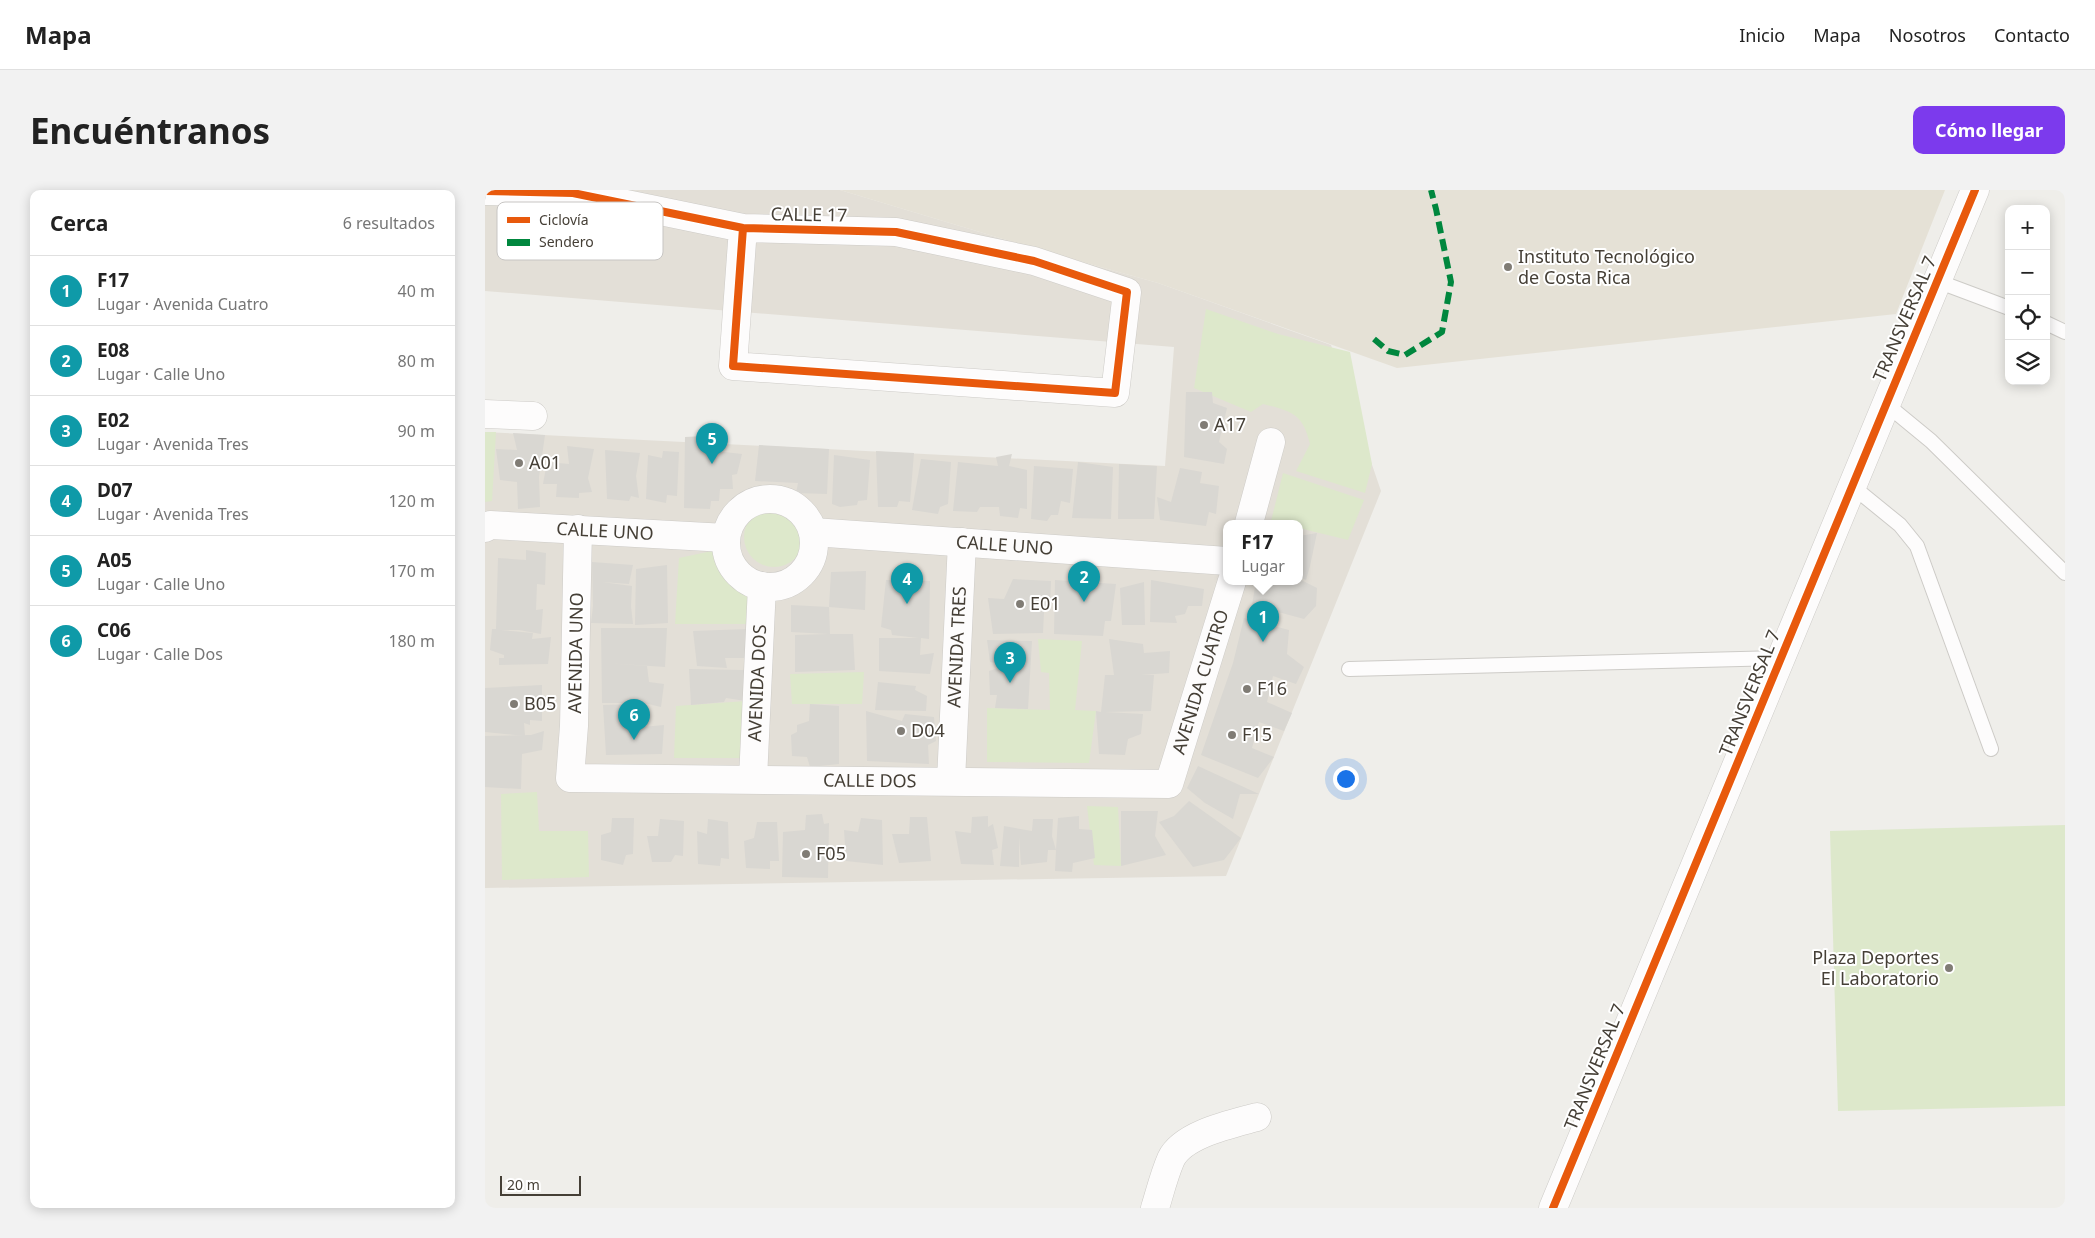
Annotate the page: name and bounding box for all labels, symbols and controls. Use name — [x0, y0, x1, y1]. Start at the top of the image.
text: Mapa — [25, 18, 92, 51]
text: Inicio — [1739, 23, 1785, 47]
text: Mapa — [1813, 23, 1861, 47]
text: Nosotros — [1889, 23, 1966, 47]
text: Contacto — [1994, 23, 2070, 47]
button: Cómo llegar — [1913, 106, 2065, 154]
text: Encuéntranos — [30, 107, 270, 154]
street label: CALLE 17 — [770, 201, 848, 227]
legend — [497, 202, 663, 260]
map controls — [2005, 205, 2050, 385]
button: + — [2005, 205, 2050, 250]
text: Cerca — [50, 209, 108, 237]
text: Ciclovía — [539, 210, 589, 229]
text: 6 resultados — [343, 212, 435, 234]
text: Sendero — [539, 232, 594, 251]
place label: Instituto Tecnológico de Costa Rica — [1518, 244, 1695, 289]
button: − — [2005, 250, 2050, 295]
street label: TRANSVERSAL 7 — [1867, 252, 1941, 385]
marker: Instituto Tecnológico de Costa Rica — [1502, 261, 1514, 273]
text: F17 — [97, 267, 129, 293]
text: 1 — [61, 280, 71, 302]
text: 40 m — [398, 280, 435, 302]
text: Lugar · Avenida Cuatro — [97, 293, 268, 315]
button: locate — [2005, 295, 2050, 340]
text: E08 — [97, 337, 129, 363]
button: layers — [2005, 340, 2050, 385]
text: 2 — [61, 350, 71, 372]
text: 80 m — [398, 350, 435, 372]
text: Lugar · Calle Uno — [97, 363, 225, 385]
text: E02 — [97, 407, 129, 433]
place label: A17 — [1214, 412, 1246, 436]
marker: A17 — [1198, 419, 1210, 431]
text: 3 — [61, 420, 71, 442]
text: 90 m — [398, 420, 435, 442]
pin: 5 — [696, 423, 728, 464]
text: Lugar · Avenida Tres — [97, 433, 249, 455]
place label: A01 — [529, 450, 561, 474]
marker: A01 — [513, 457, 525, 469]
text: D07 — [97, 477, 133, 503]
text: 4 — [61, 490, 71, 512]
text: 120 m — [388, 490, 435, 512]
text: Lugar · Avenida Tres — [97, 503, 249, 525]
street label: CALLE UNO — [556, 516, 654, 545]
popup — [1223, 520, 1303, 585]
street label: CALLE UNO — [955, 529, 1054, 560]
text: F17 — [1241, 529, 1273, 555]
text: A05 — [97, 547, 132, 573]
text: Lugar — [1241, 555, 1285, 577]
text: 5 — [61, 560, 71, 582]
text: 170 m — [388, 560, 435, 582]
pin: 2 — [1068, 561, 1100, 602]
pin: 4 — [891, 563, 923, 604]
text: Lugar · Calle Uno — [97, 573, 225, 595]
street label: AVENIDA TRES — [941, 586, 971, 708]
place label: E01 — [1030, 591, 1061, 615]
street label: AVENIDA UNO — [562, 592, 588, 714]
marker: E01 — [1014, 598, 1026, 610]
pin: 1 — [1247, 601, 1279, 642]
street label: AVENIDA CUATRO — [1166, 606, 1233, 757]
text: C06 — [97, 617, 131, 643]
street label: AVENIDA DOS — [742, 624, 771, 742]
street label: TRANSVERSAL 7 — [1713, 626, 1785, 759]
text: 6 — [61, 630, 71, 652]
text: 180 m — [388, 630, 435, 652]
pin: 3 — [994, 642, 1026, 683]
text: Lugar · Calle Dos — [97, 643, 223, 665]
place label: F16 — [1257, 676, 1287, 700]
marker: F16 — [1241, 683, 1253, 695]
place label: B05 — [524, 691, 556, 715]
marker: B05 — [508, 698, 520, 710]
pin: 6 — [618, 699, 650, 740]
place label: D04 — [911, 718, 945, 742]
place label: F15 — [1242, 722, 1272, 746]
marker: D04 — [895, 725, 907, 737]
marker: F15 — [1226, 729, 1238, 741]
your location — [1333, 766, 1359, 792]
street label: CALLE DOS — [823, 768, 917, 792]
place label: F05 — [816, 841, 846, 865]
marker: F05 — [800, 848, 812, 860]
place label: Plaza Deportes El Laboratorio — [1812, 945, 1939, 990]
marker: Plaza Deportes El Laboratorio — [1943, 962, 1955, 974]
street label: TRANSVERSAL 7 — [1558, 1000, 1630, 1133]
scale bar — [500, 1173, 581, 1196]
text: 20 m — [507, 1175, 540, 1194]

